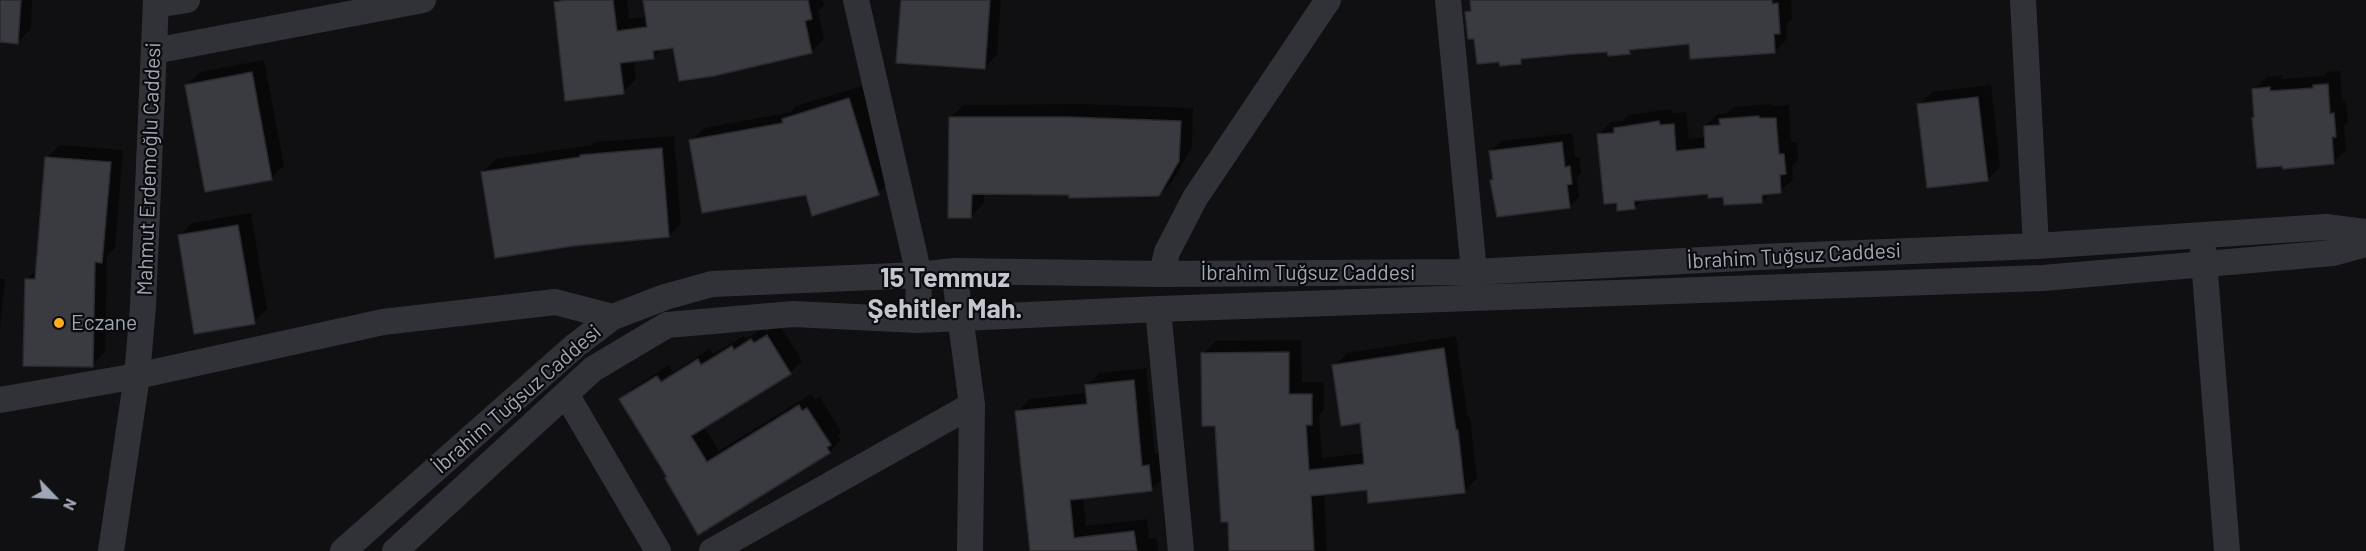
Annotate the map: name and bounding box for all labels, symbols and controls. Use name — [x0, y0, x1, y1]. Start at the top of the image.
street label: Mahmut Erdemoğlu Caddesi — [132, 42, 166, 296]
street label: İbrahim Tuğsuz Caddesi — [1686, 238, 1902, 274]
street label: İbrahim Tuğsuz Caddesi — [1201, 260, 1415, 286]
district label: 15 Temmuz Şehitler Mah. — [867, 262, 1023, 325]
place label: Eczane — [71, 310, 137, 336]
marker: Eczane — [52, 316, 66, 330]
street label: İbrahim Tuğsuz Caddesi — [428, 319, 606, 479]
north arrow — [24, 467, 84, 527]
text: N — [60, 496, 82, 514]

